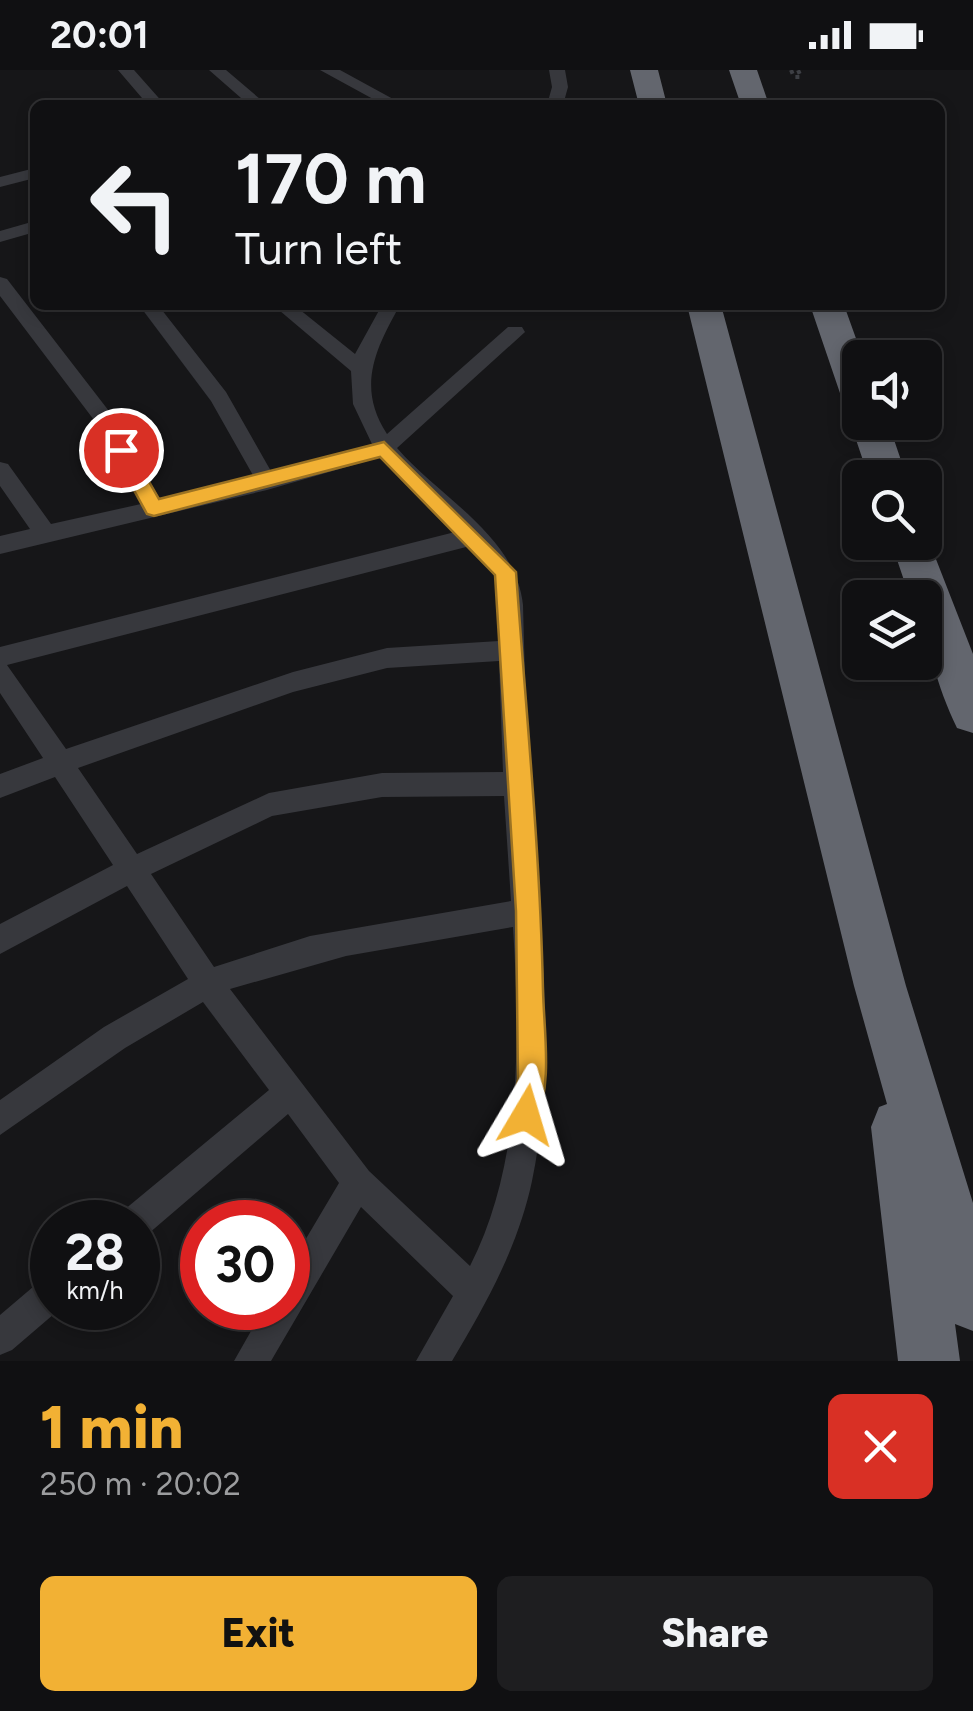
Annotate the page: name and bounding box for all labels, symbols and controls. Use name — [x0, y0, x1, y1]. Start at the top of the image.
text: 20:01 — [50, 12, 149, 58]
text: 170 m — [235, 136, 427, 221]
icon: left — [70, 140, 200, 270]
text: Turn left — [235, 221, 402, 275]
map controls — [842, 340, 942, 680]
button: sound — [842, 340, 942, 440]
pin — [79, 408, 164, 493]
icon: arrive — [94, 423, 149, 478]
button: search — [842, 460, 942, 560]
button: layers — [842, 580, 942, 680]
position arrow — [474, 1063, 578, 1167]
speed limit sign: 30 — [180, 1200, 310, 1330]
text: 28 — [65, 1222, 125, 1283]
text: km/h — [66, 1275, 124, 1305]
text: 1 min — [40, 1391, 183, 1463]
button: close — [828, 1394, 933, 1499]
text: 250 m · 20:02 — [40, 1465, 241, 1503]
button: Exit — [40, 1576, 477, 1691]
button: Share — [497, 1576, 933, 1691]

